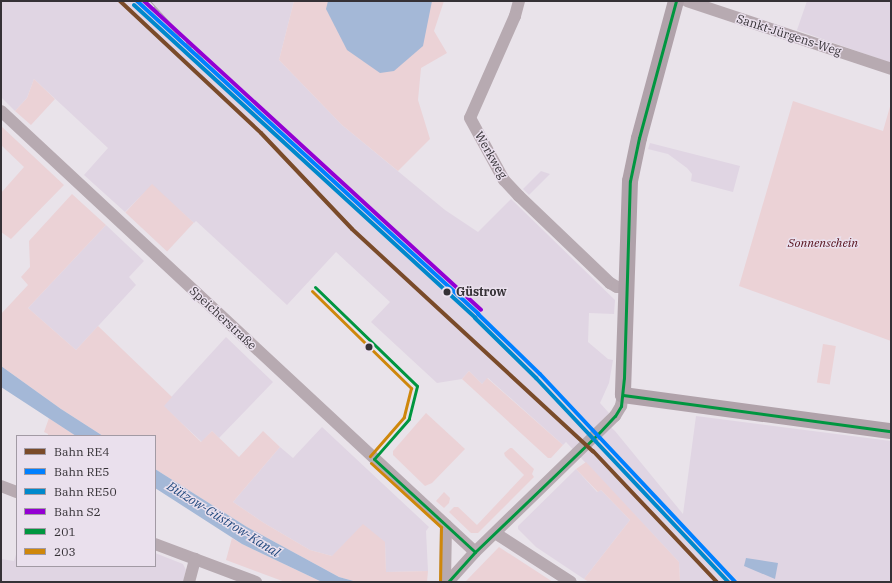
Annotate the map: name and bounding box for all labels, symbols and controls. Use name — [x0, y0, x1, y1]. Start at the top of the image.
street label: Sankt-Jürgens-Weg — [735, 11, 843, 59]
street label: Werkweg — [472, 129, 510, 181]
park label: Sonnenschein — [788, 236, 858, 250]
street label: Speicherstraße — [187, 283, 259, 353]
place label: Güstrow — [456, 285, 507, 299]
marker: Güstrow — [441, 286, 453, 298]
unlabelled marker — [364, 342, 374, 352]
legend — [16, 435, 156, 567]
text: Bahn RE4 — [54, 444, 110, 459]
text: Bahn RE5 — [54, 464, 110, 479]
water label: Bützow-Güstrow-Kanal — [164, 479, 282, 561]
text: Bahn RE50 — [54, 484, 117, 499]
text: Bahn S2 — [54, 504, 101, 519]
text: 201 — [54, 524, 76, 539]
text: 203 — [54, 544, 76, 559]

